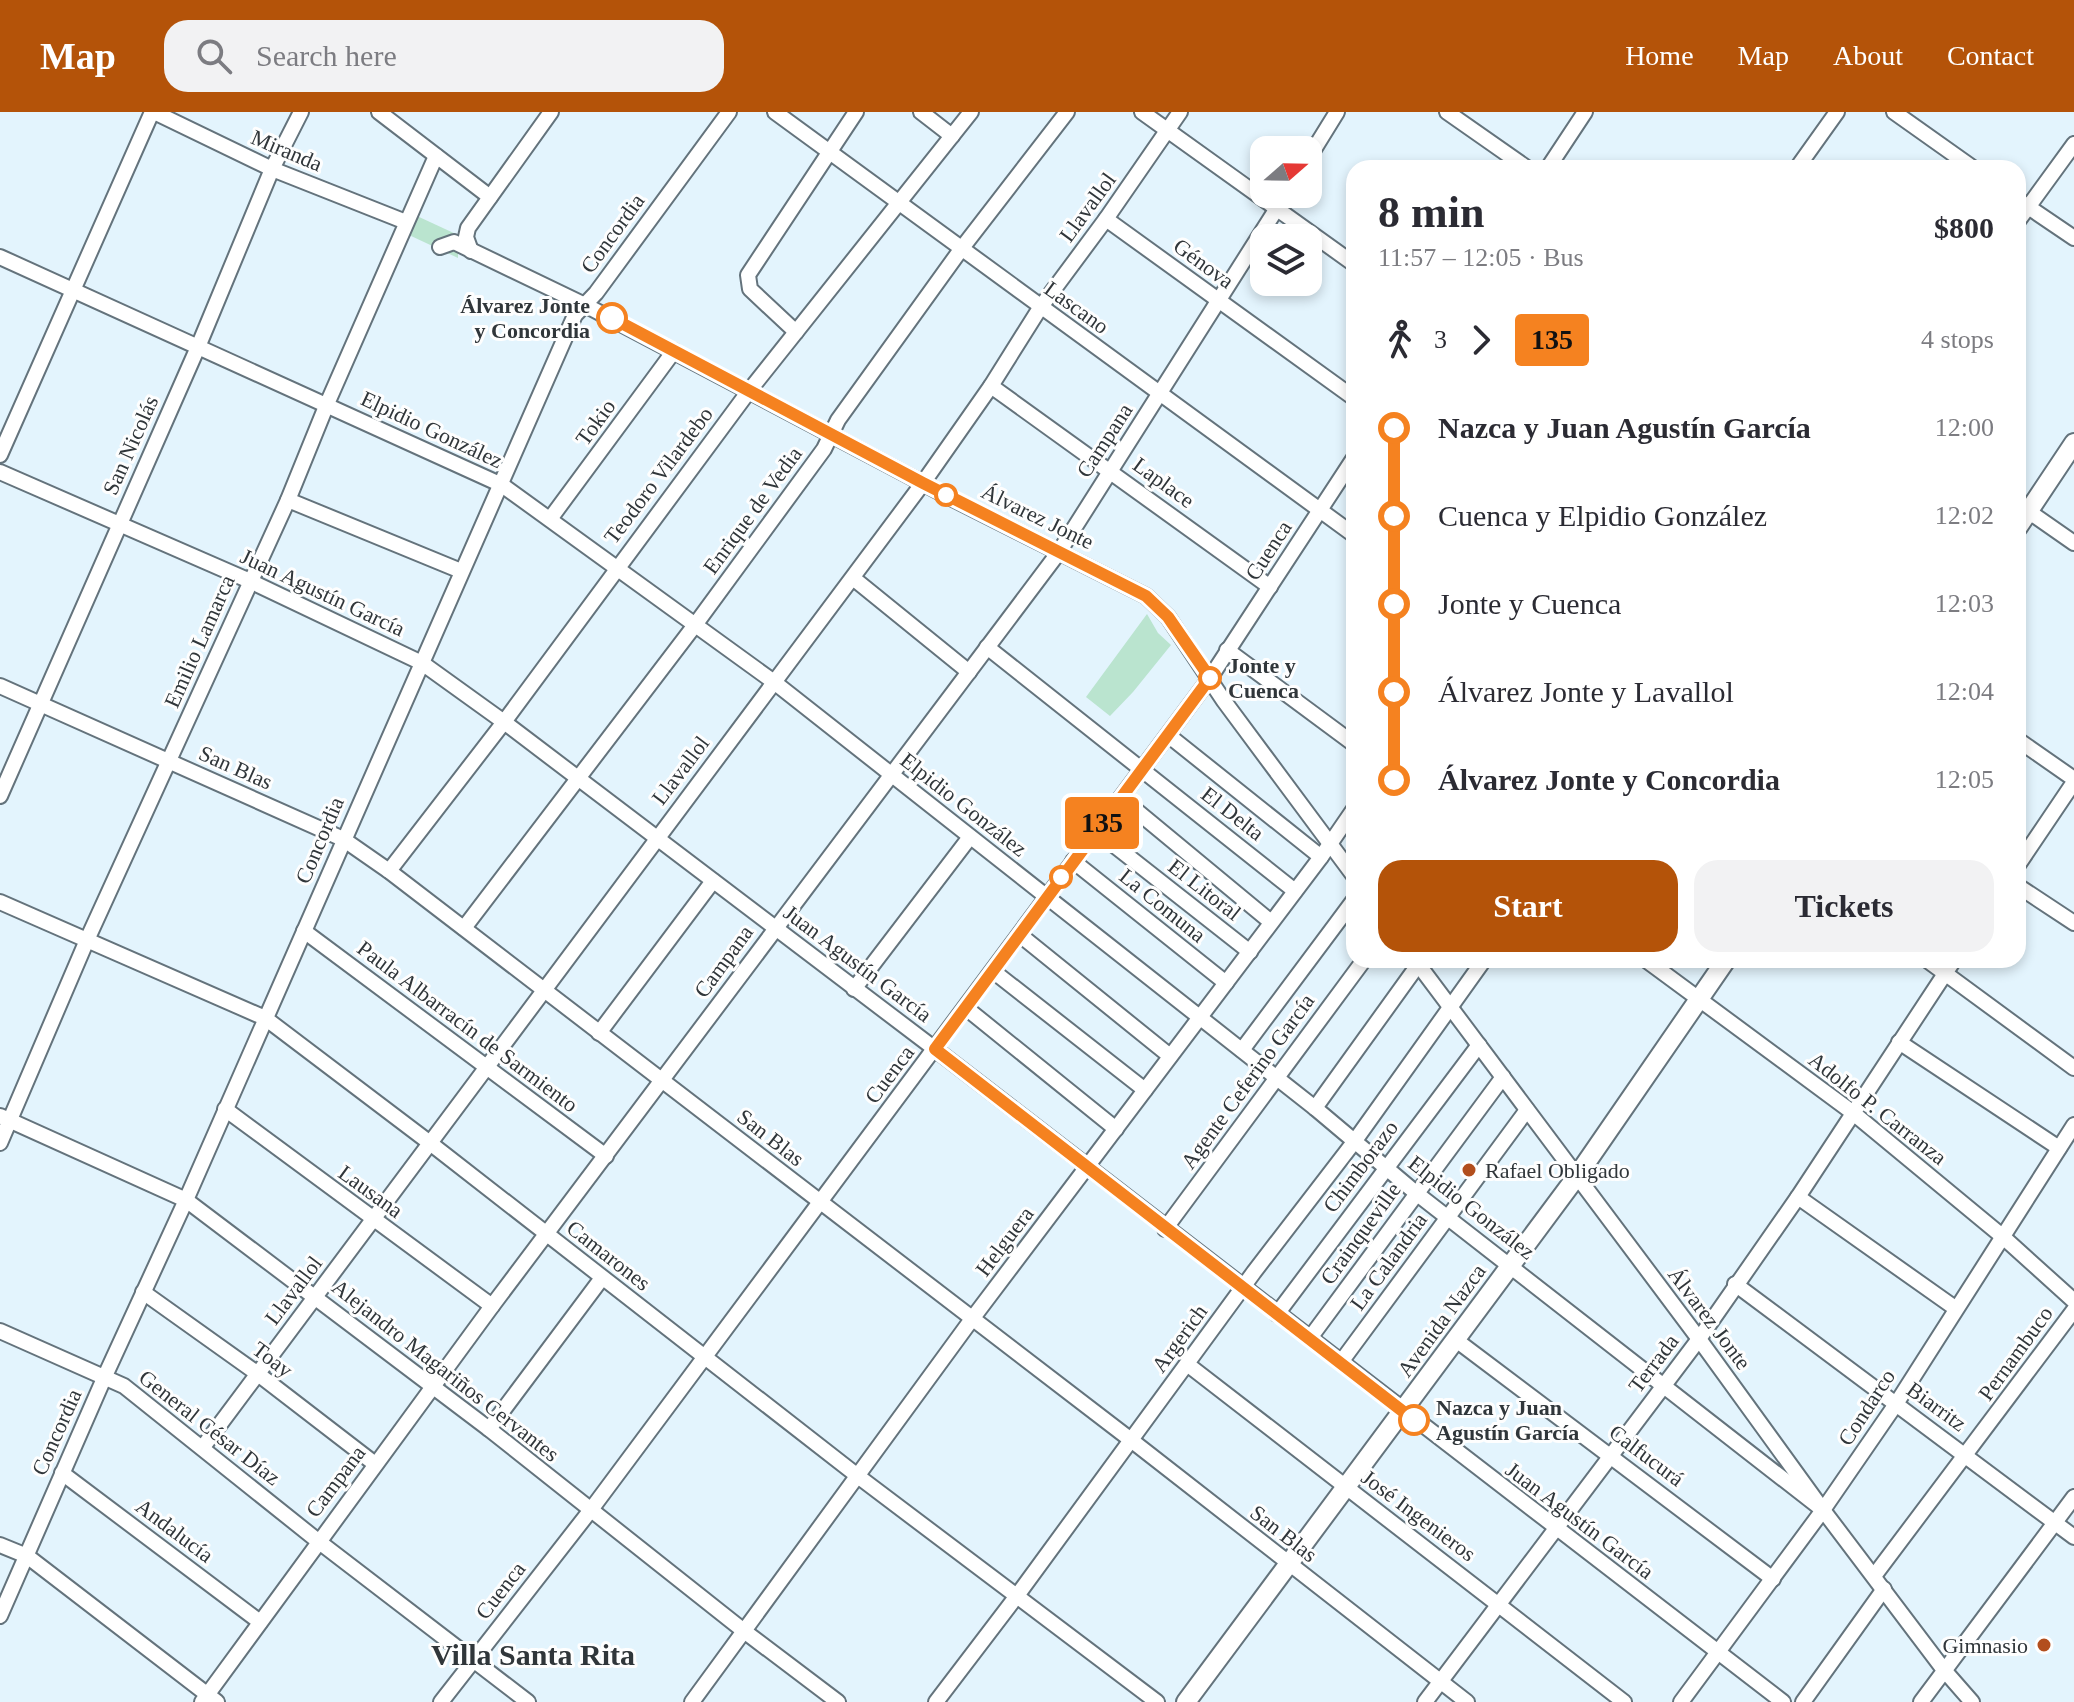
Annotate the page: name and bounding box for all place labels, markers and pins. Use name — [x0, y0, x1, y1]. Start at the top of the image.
place label: Álvarez Jonte y Concordia — [460, 293, 590, 343]
marker: Álvarez Jonte y Concordia — [597, 303, 627, 333]
unlabelled marker — [935, 484, 957, 506]
place label: Jonte y Cuenca — [1228, 653, 1299, 703]
marker: Jonte y Cuenca — [1199, 667, 1221, 689]
unlabelled marker — [1050, 866, 1072, 888]
place label: Rafael Obligado — [1485, 1158, 1630, 1183]
marker: Rafael Obligado — [1460, 1161, 1478, 1179]
place label: Nazca y Juan Agustín García — [1436, 1395, 1579, 1445]
marker: Nazca y Juan Agustín García — [1399, 1405, 1429, 1435]
place label: Gimnasio — [1942, 1633, 2028, 1658]
marker: Gimnasio — [2035, 1636, 2053, 1654]

